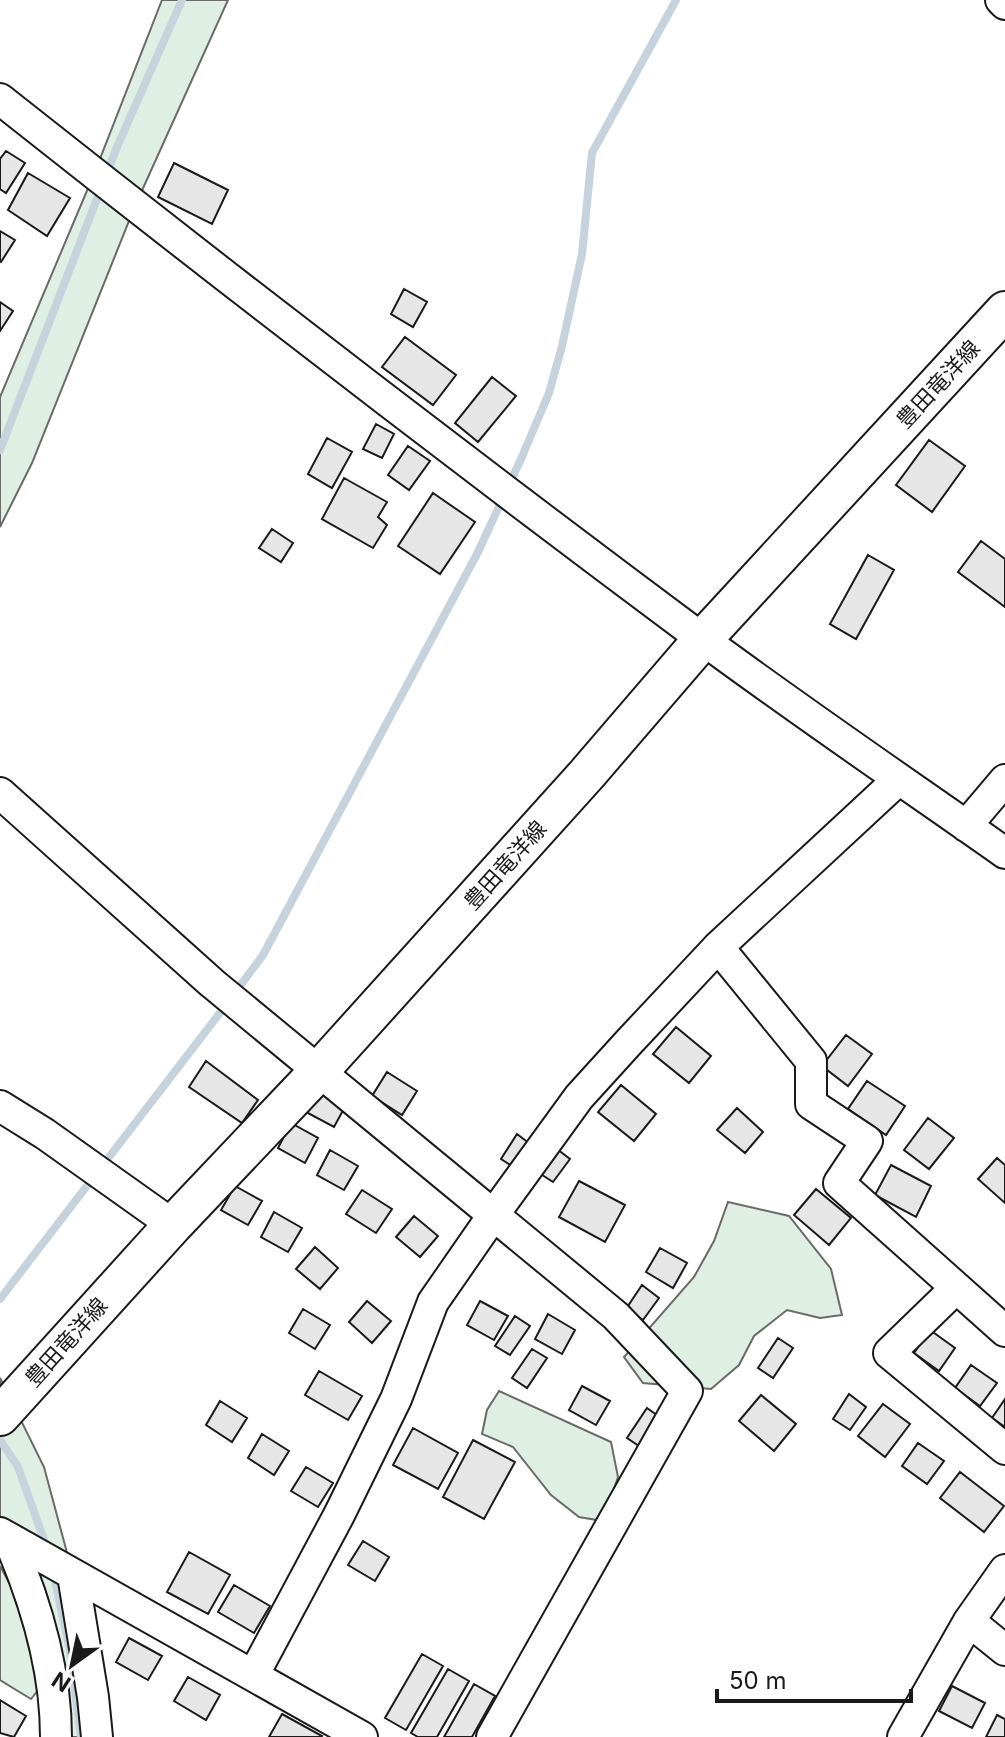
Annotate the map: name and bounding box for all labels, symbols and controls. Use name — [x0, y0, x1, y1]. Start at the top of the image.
street label: 豊田竜洋線 — [891, 335, 985, 433]
street label: 豊田竜洋線 — [459, 815, 551, 915]
street label: 豊田竜洋線 — [20, 1292, 112, 1392]
north arrow — [32, 1625, 112, 1705]
scale bar — [717, 1653, 911, 1703]
text: N — [47, 1666, 75, 1697]
text: 50 m — [729, 1666, 787, 1695]

